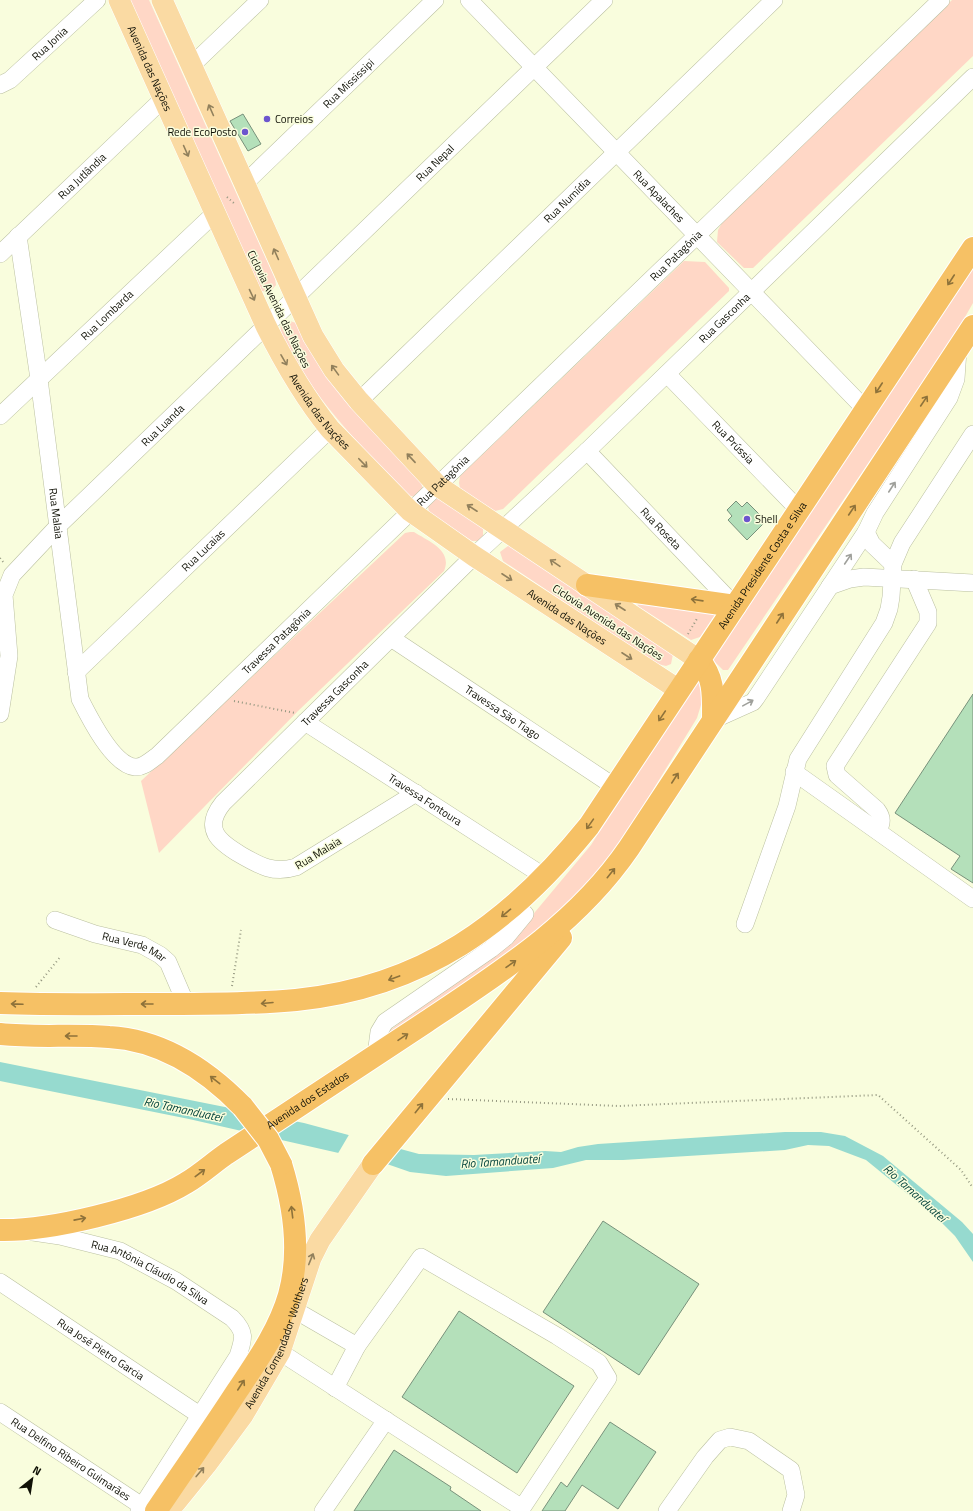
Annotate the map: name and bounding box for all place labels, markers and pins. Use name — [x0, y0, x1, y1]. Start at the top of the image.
place label: Correios — [275, 111, 313, 127]
marker: Correios — [262, 114, 272, 124]
place label: Rede EcoPosto — [167, 124, 237, 140]
marker: Rede EcoPosto — [240, 127, 250, 137]
place label: Shell — [755, 511, 778, 527]
marker: Shell — [742, 514, 752, 524]

